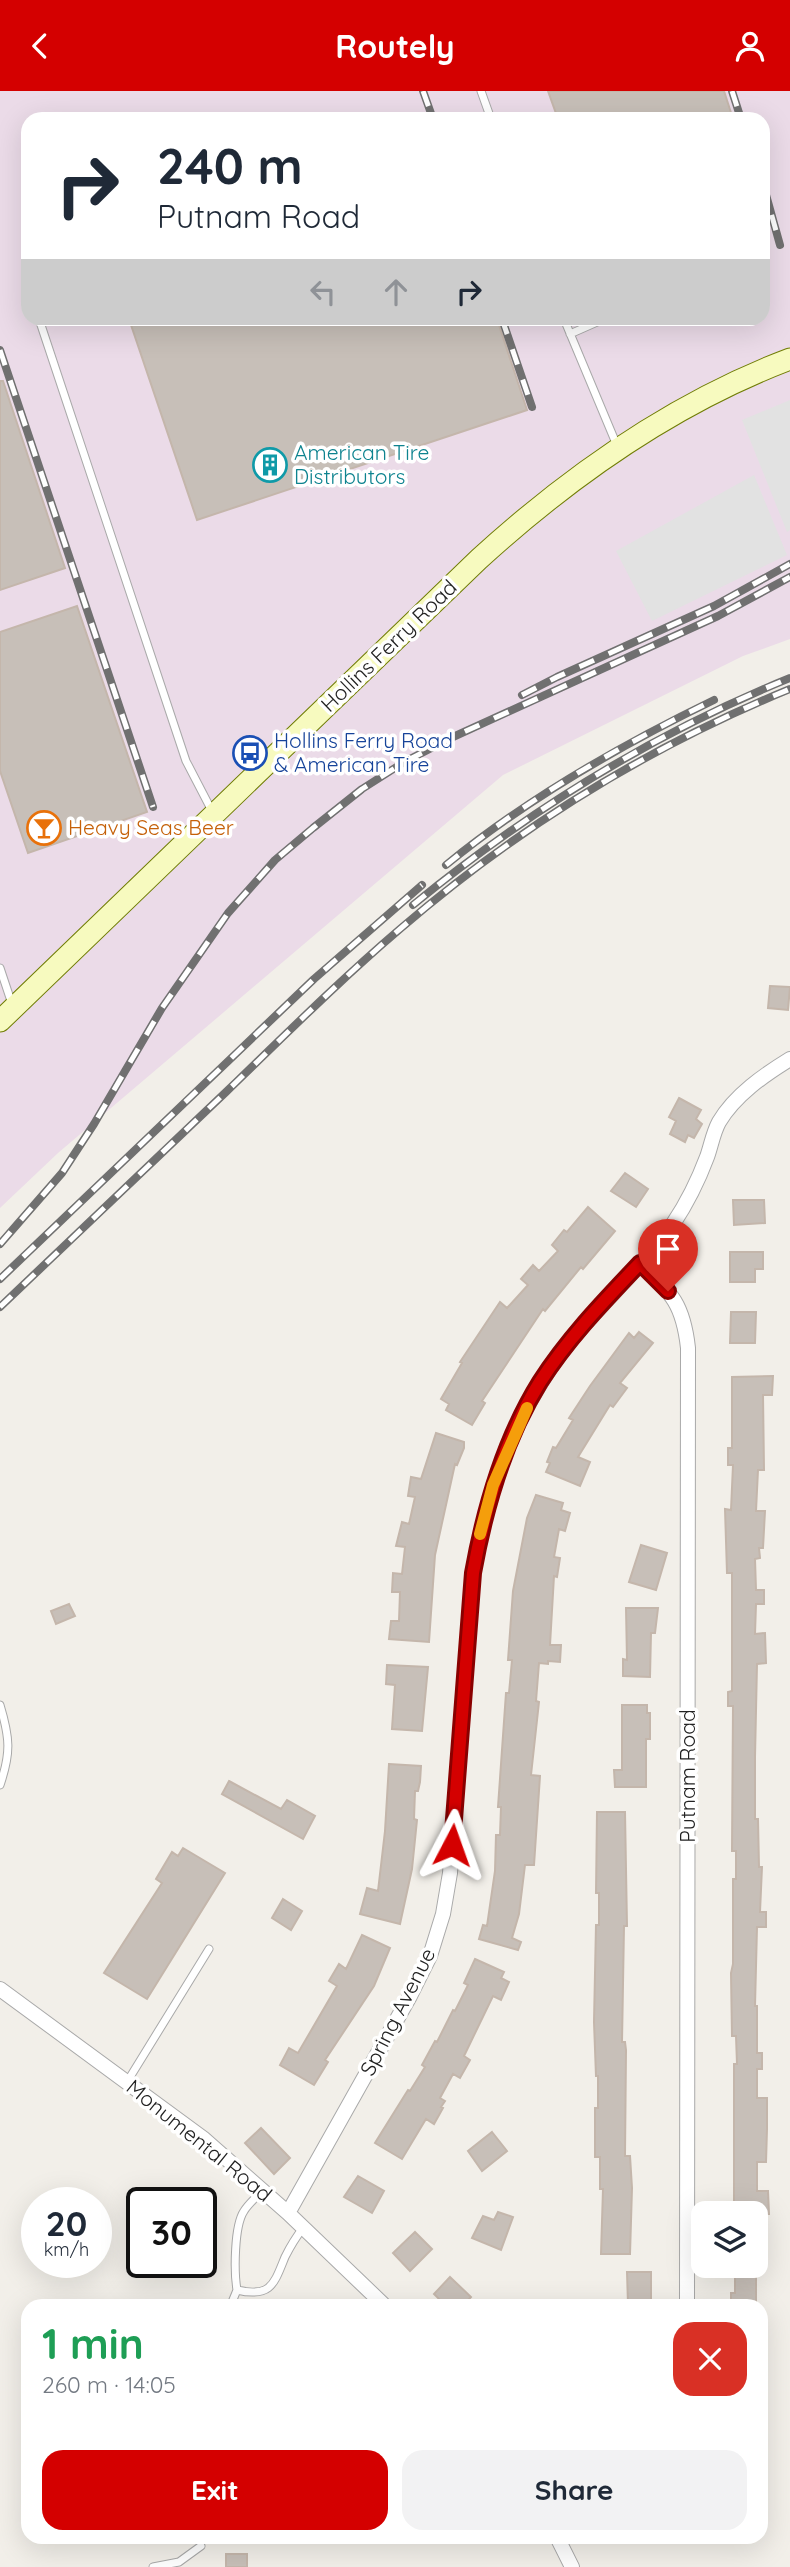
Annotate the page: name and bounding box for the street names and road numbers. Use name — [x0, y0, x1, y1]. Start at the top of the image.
street label: Hollins Ferry Road — [315, 574, 462, 717]
street label: Putnam Road — [674, 1709, 700, 1843]
street label: Spring Avenue — [354, 1943, 440, 2080]
street label: Monumental Road — [122, 2074, 278, 2207]

